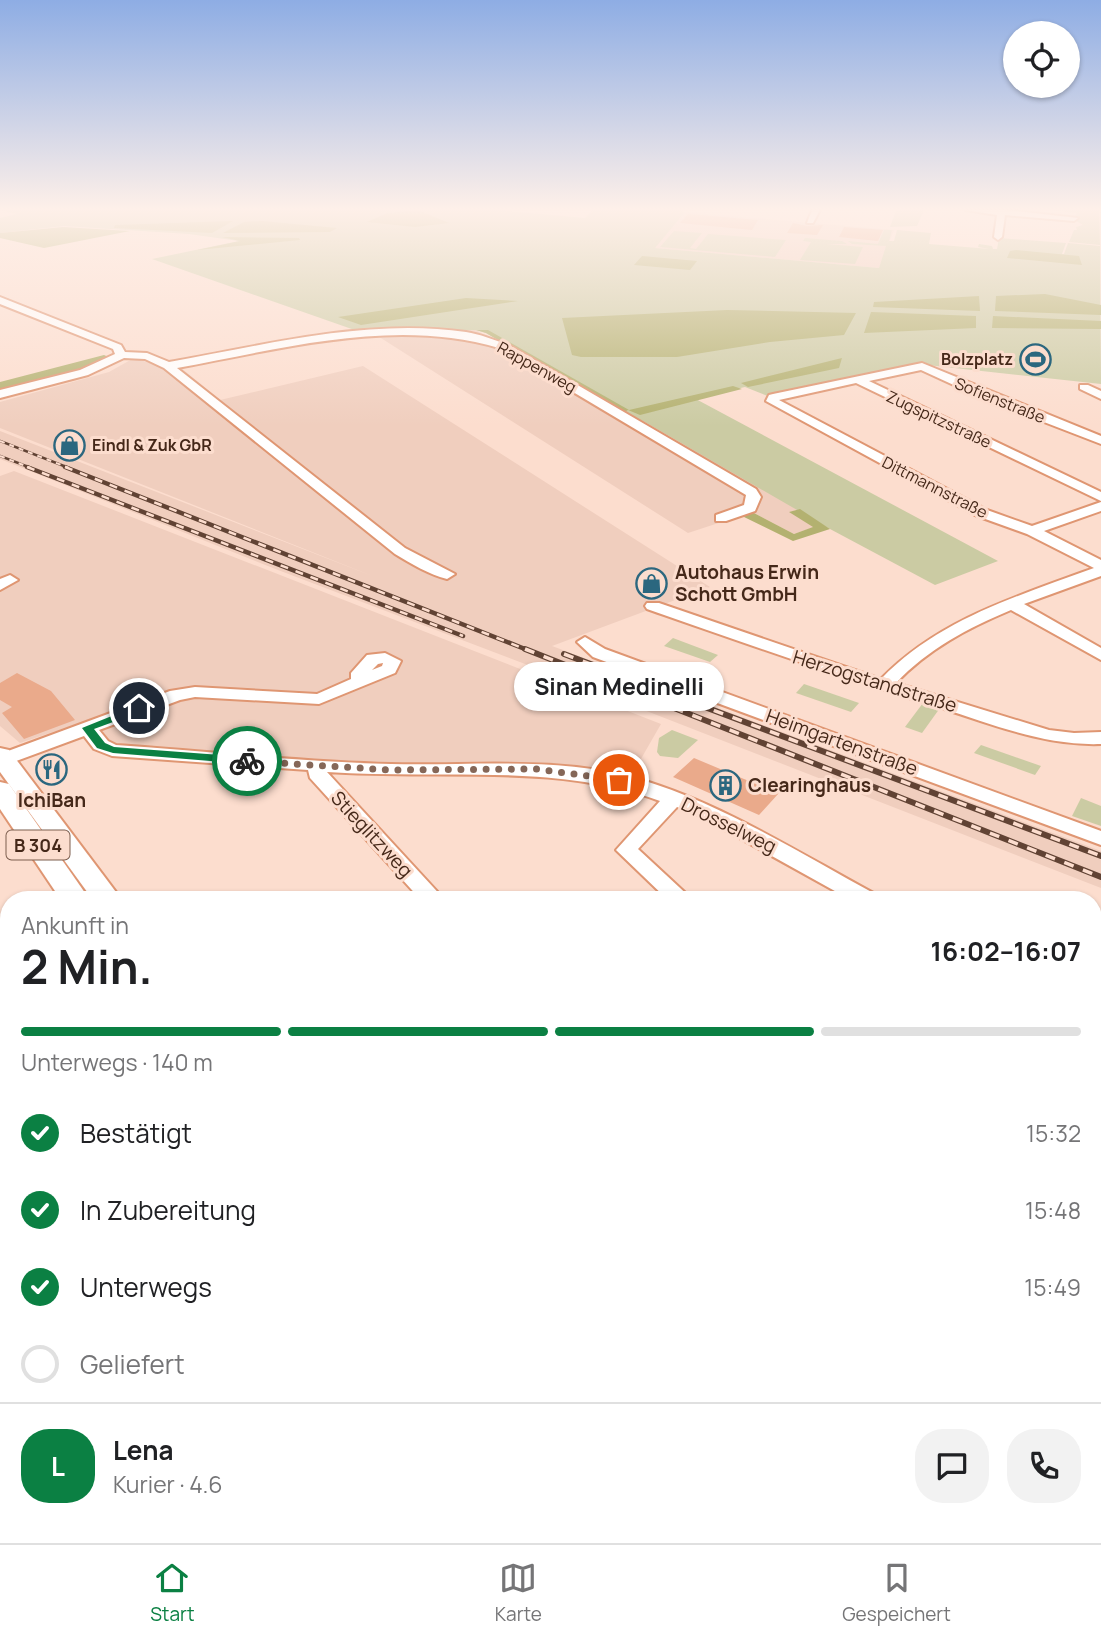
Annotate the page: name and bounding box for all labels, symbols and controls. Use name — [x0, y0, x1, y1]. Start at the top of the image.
map controls — [1003, 21, 1080, 98]
button: locate — [1003, 21, 1080, 98]
street label: Rappenweg — [493, 336, 581, 398]
sports icon: Bolzplatz — [1019, 342, 1053, 376]
place label: Bolzplatz — [941, 348, 1013, 370]
street label: Sofienstraße — [952, 372, 1048, 428]
street label: Zugspitzstraße — [883, 385, 995, 453]
shop icon: Eindl & Zuk GbR — [52, 428, 86, 462]
place label: Eindl & Zuk GbR — [92, 434, 212, 456]
street label: Dittmannstraße — [878, 451, 992, 523]
place label: Autohaus Erwin Schott GmbH — [675, 559, 819, 607]
shop icon: Autohaus Erwin Schott GmbH — [635, 566, 669, 600]
street label: Herzogstandstraße — [790, 644, 960, 718]
callout: Sinan Medinelli — [514, 661, 724, 710]
text: Sinan Medinelli — [534, 670, 704, 702]
pin — [109, 678, 169, 738]
icon: home — [120, 689, 158, 727]
street label: Heimgartenstraße — [763, 702, 921, 782]
courier — [212, 726, 282, 796]
icon: bike — [228, 742, 266, 780]
pin — [589, 750, 649, 810]
restaurant icon: IchiBan — [35, 752, 69, 786]
icon: bag — [600, 761, 638, 799]
building icon: Clearinghaus — [708, 768, 742, 802]
place label: Clearinghaus — [748, 772, 871, 798]
street label: Stieglitzweg — [325, 785, 419, 883]
place label: IchiBan — [18, 787, 86, 813]
street label: Drosselweg — [677, 791, 781, 859]
road number: B 304 — [7, 830, 70, 860]
text: Ankunft in — [21, 909, 129, 941]
text: 16:02–16:07 — [931, 933, 1081, 969]
text: 2 Min. — [21, 935, 153, 998]
text: Unterwegs · 140 m — [21, 1046, 213, 1078]
icon: check — [21, 1114, 59, 1152]
text: Bestätigt — [80, 1115, 192, 1151]
text: 15:32 — [1026, 1117, 1081, 1149]
icon: check — [21, 1191, 59, 1229]
text: In Zubereitung — [80, 1192, 256, 1228]
text: 15:48 — [1025, 1194, 1081, 1226]
icon: check — [21, 1268, 59, 1306]
text: Unterwegs — [80, 1269, 212, 1305]
text: 15:49 — [1024, 1271, 1081, 1303]
text: Geliefert — [80, 1346, 185, 1382]
button: chat — [915, 1429, 989, 1503]
button: phone — [1007, 1429, 1081, 1503]
text: Lena — [113, 1432, 173, 1468]
text: L — [51, 1448, 65, 1484]
text: Kurier · 4.6 — [113, 1468, 223, 1500]
tab: Start — [150, 1559, 195, 1627]
tab: Karte — [495, 1559, 542, 1627]
tab: Gespeichert — [842, 1559, 951, 1627]

